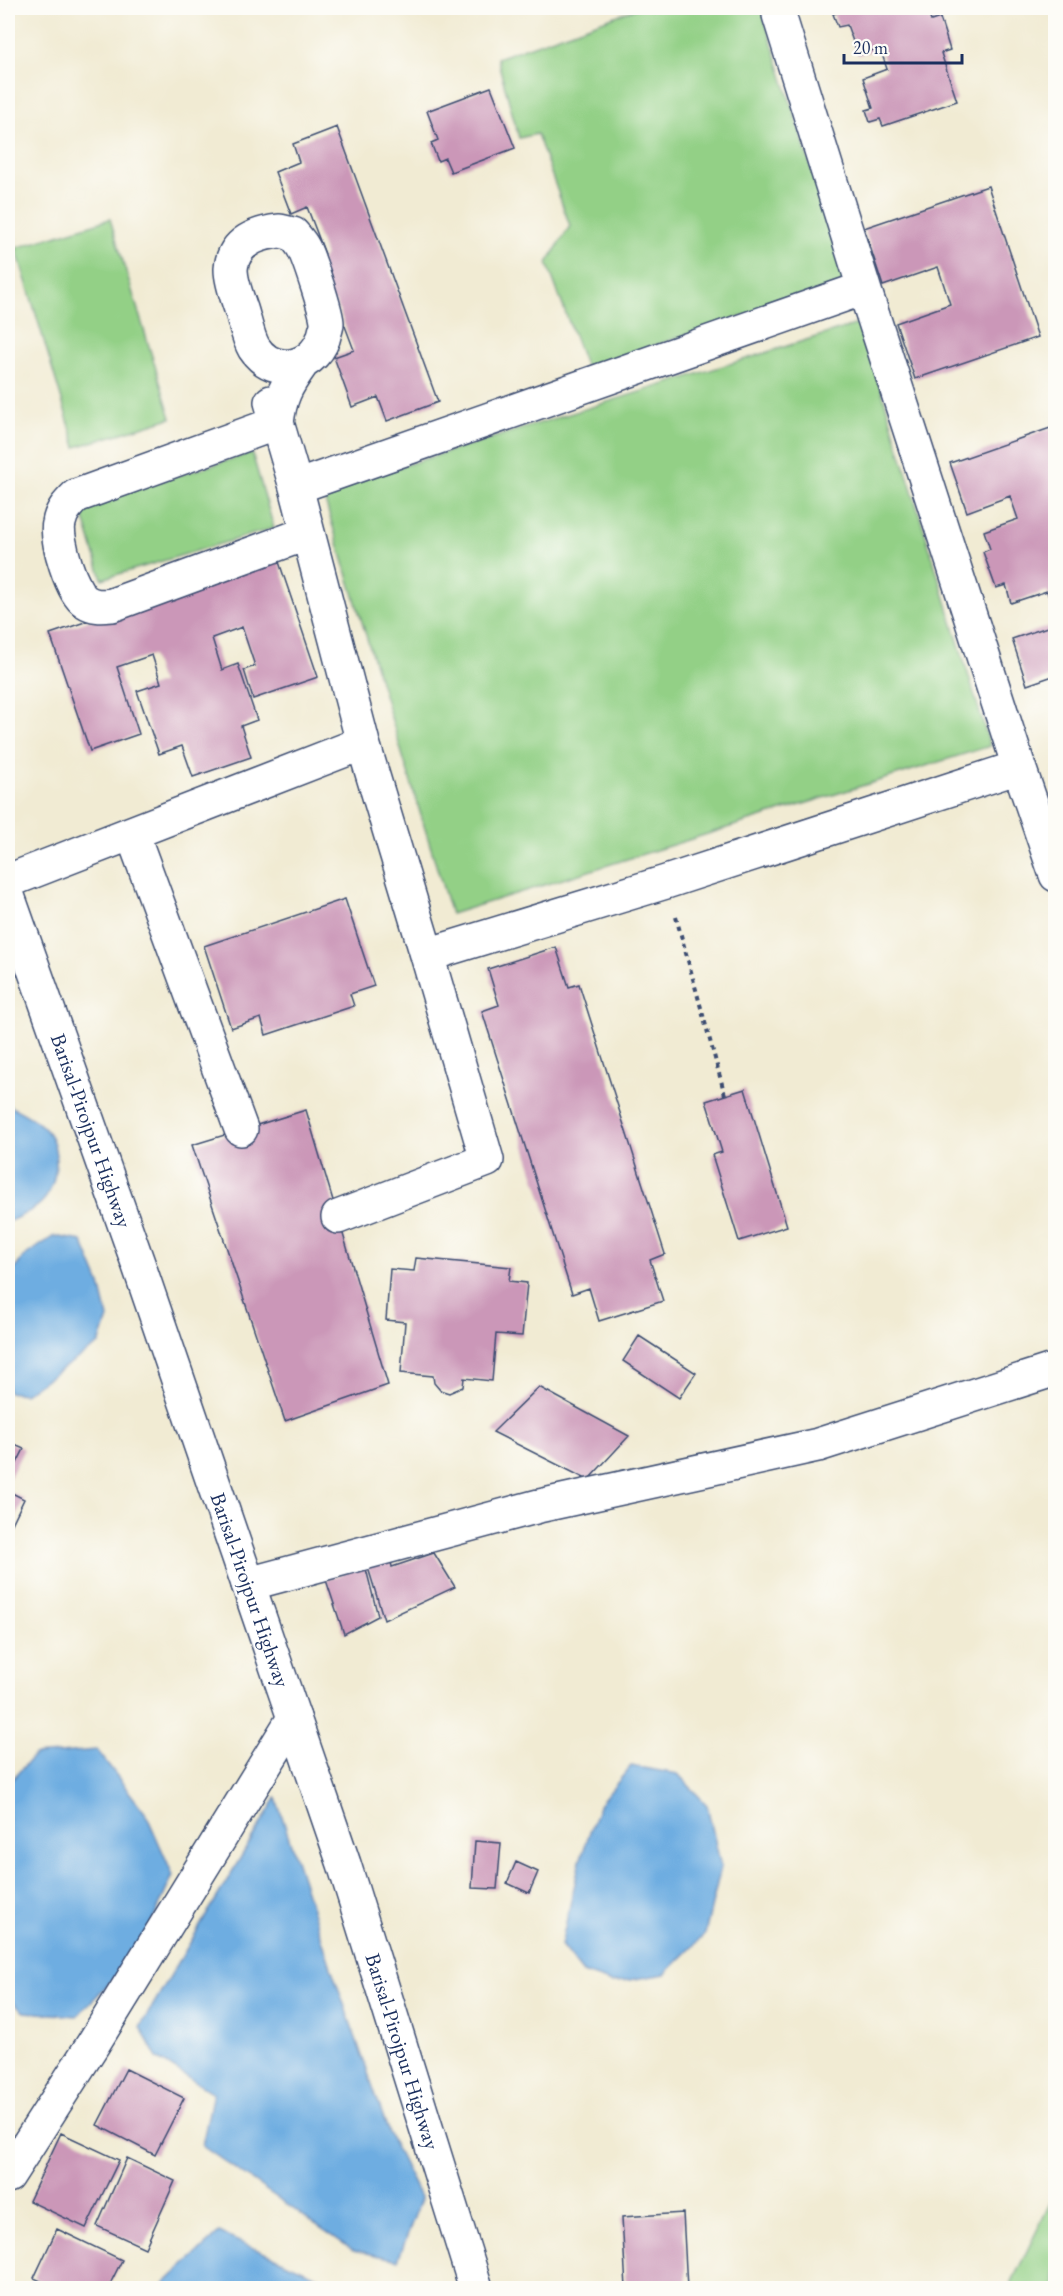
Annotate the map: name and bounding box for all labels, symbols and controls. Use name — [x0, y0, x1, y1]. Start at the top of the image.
scale bar — [844, 27, 962, 65]
text: 20 m — [853, 36, 888, 59]
street label: Barisal-Pirojpur Highway — [45, 1030, 139, 1232]
street label: Barisal-Pirojpur Highway — [205, 1489, 297, 1691]
street label: Barisal-Pirojpur Highway — [360, 1950, 446, 2154]

